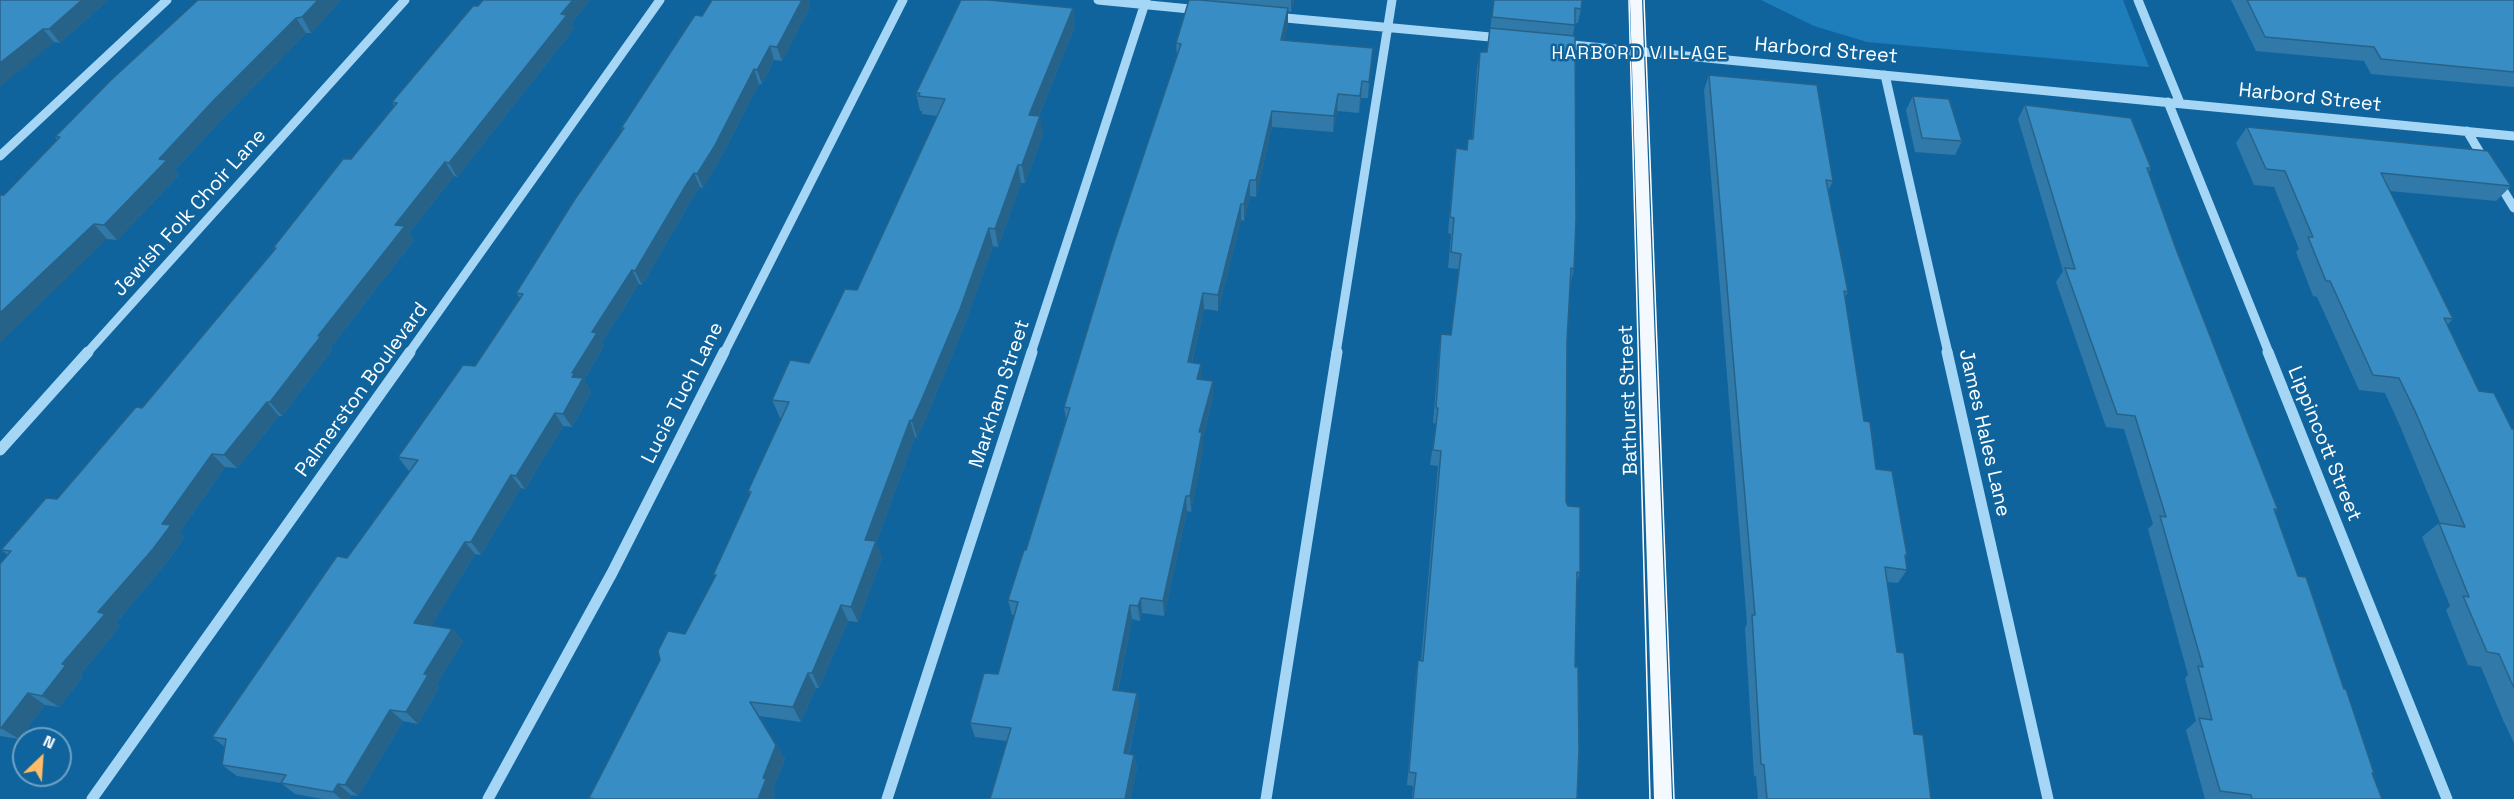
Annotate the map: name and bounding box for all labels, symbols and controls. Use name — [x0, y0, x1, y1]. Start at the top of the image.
street label: Harbord Street — [1753, 33, 1899, 69]
district label: HARBORD VILLAGE — [1551, 43, 1729, 65]
street label: Harbord Street — [2237, 79, 2383, 117]
street label: Jewish Folk Choir Lane — [108, 124, 272, 302]
street label: Palmerston Boulevard — [291, 298, 433, 482]
street label: Markham Street — [965, 317, 1035, 471]
street label: Lucie Tuch Lane — [637, 318, 729, 468]
street label: Bathurst Street — [1614, 324, 1644, 476]
street label: James Hales Lane — [1953, 347, 2015, 519]
street label: Lippincott Street — [2282, 363, 2366, 525]
north arrow — [12, 727, 72, 787]
text: N — [40, 730, 58, 754]

